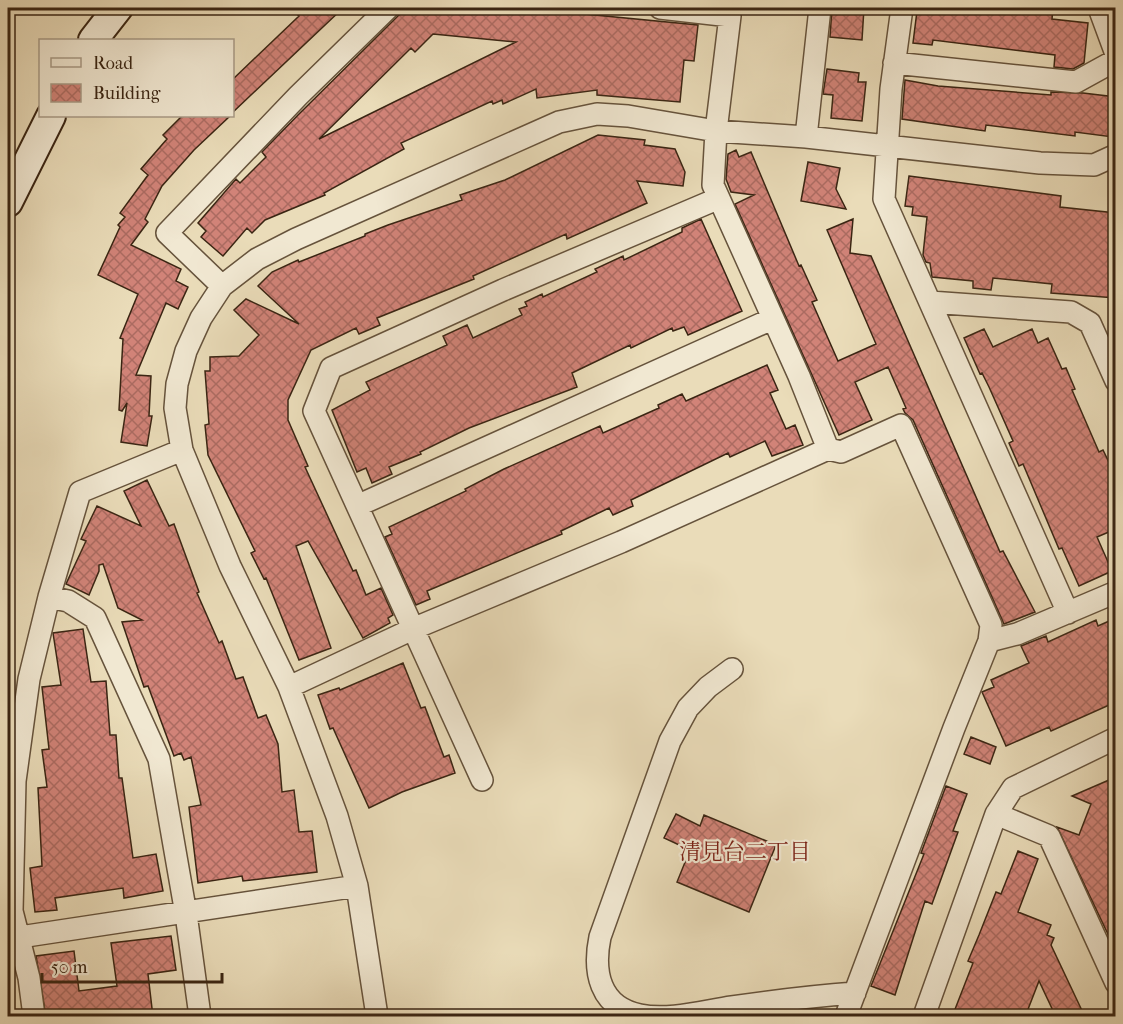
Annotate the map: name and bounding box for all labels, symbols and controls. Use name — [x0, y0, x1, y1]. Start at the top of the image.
legend — [39, 39, 234, 117]
text: Road — [93, 53, 133, 74]
text: Building — [93, 83, 161, 104]
district label: 清見台二丁目 — [679, 839, 811, 865]
scale bar — [42, 946, 222, 984]
text: 50 m — [51, 957, 88, 978]

